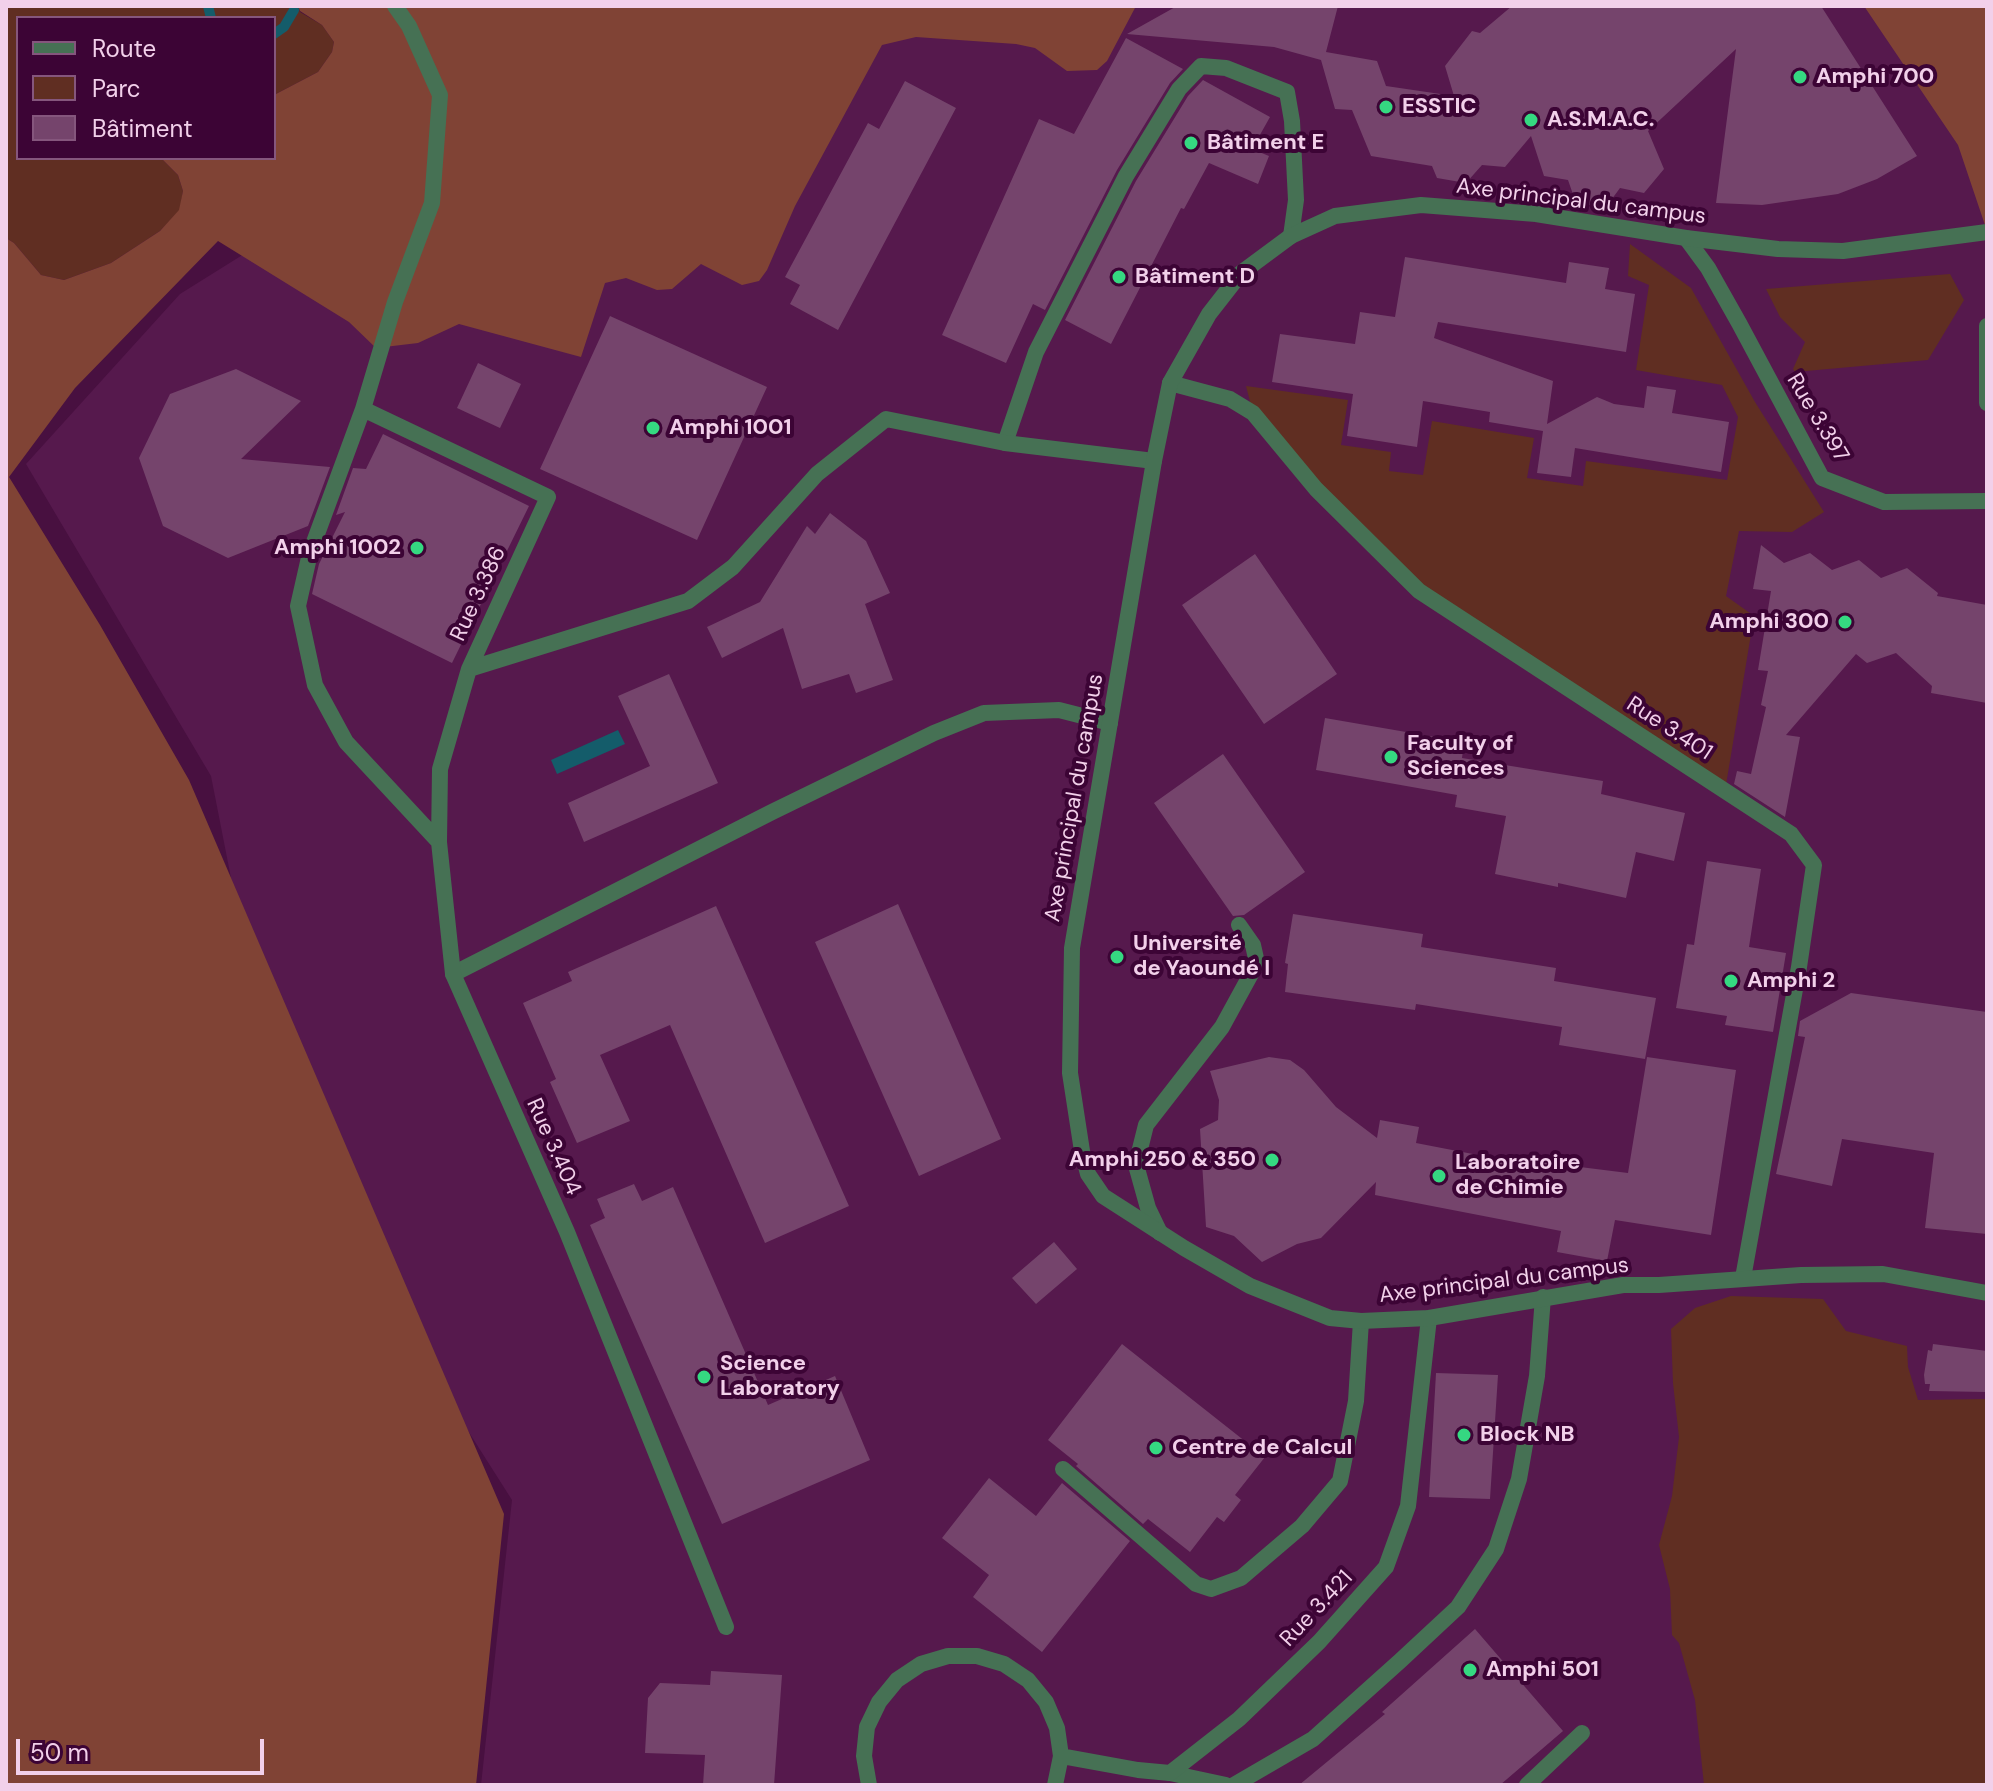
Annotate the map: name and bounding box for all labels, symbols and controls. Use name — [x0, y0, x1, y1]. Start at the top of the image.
legend — [16, 16, 276, 160]
text: Route — [92, 33, 156, 64]
place label: Amphi 700 — [1816, 64, 1934, 90]
marker: Amphi 700 — [1791, 68, 1809, 86]
text: Parc — [92, 73, 141, 104]
place label: ESSTIC — [1402, 94, 1477, 120]
marker: ESSTIC — [1377, 98, 1395, 116]
place label: A.S.M.A.C. — [1547, 107, 1654, 133]
marker: A.S.M.A.C. — [1522, 111, 1540, 129]
text: Bâtiment — [92, 113, 193, 144]
place label: Bâtiment E — [1207, 130, 1324, 156]
marker: Bâtiment E — [1182, 134, 1200, 152]
street label: Axe principal du campus — [1455, 174, 1707, 230]
place label: Bâtiment D — [1135, 264, 1255, 290]
marker: Bâtiment D — [1110, 268, 1128, 286]
street label: Rue 3.397 — [1780, 369, 1854, 467]
place label: Amphi 1001 — [669, 415, 791, 441]
marker: Amphi 1001 — [644, 419, 662, 437]
place label: Amphi 1002 — [274, 535, 401, 561]
marker: Amphi 1002 — [408, 539, 426, 557]
street label: Rue 3.386 — [446, 542, 512, 646]
place label: Amphi 300 — [1709, 609, 1829, 635]
marker: Amphi 300 — [1836, 613, 1854, 631]
street label: Axe principal du campus — [1040, 672, 1110, 924]
street label: Rue 3.401 — [1621, 692, 1717, 766]
place label: Faculty of Sciences — [1407, 731, 1514, 782]
marker: Faculty of Sciences — [1382, 748, 1400, 766]
place label: Université de Yaoundé I — [1133, 931, 1270, 982]
marker: Université de Yaoundé I — [1108, 948, 1126, 966]
place label: Amphi 2 — [1747, 968, 1835, 994]
marker: Amphi 2 — [1722, 972, 1740, 990]
street label: Rue 3.404 — [520, 1095, 586, 1199]
place label: Amphi 250 & 350 — [1069, 1147, 1256, 1173]
place label: Laboratoire de Chimie — [1455, 1150, 1581, 1202]
marker: Amphi 250 & 350 — [1263, 1151, 1281, 1169]
marker: Laboratoire de Chimie — [1430, 1167, 1448, 1185]
street label: Axe principal du campus — [1378, 1253, 1630, 1309]
place label: Science Laboratory — [720, 1351, 840, 1402]
marker: Science Laboratory — [695, 1368, 713, 1386]
place label: Block NB — [1480, 1422, 1575, 1448]
marker: Block NB — [1455, 1426, 1473, 1444]
place label: Centre de Calcul — [1172, 1435, 1352, 1461]
marker: Centre de Calcul — [1147, 1439, 1165, 1457]
street label: Rue 3.421 — [1275, 1566, 1359, 1652]
place label: Amphi 501 — [1486, 1657, 1599, 1683]
marker: Amphi 501 — [1461, 1661, 1479, 1679]
scale bar — [20, 1723, 268, 1773]
text: 50 m — [30, 1737, 89, 1768]

